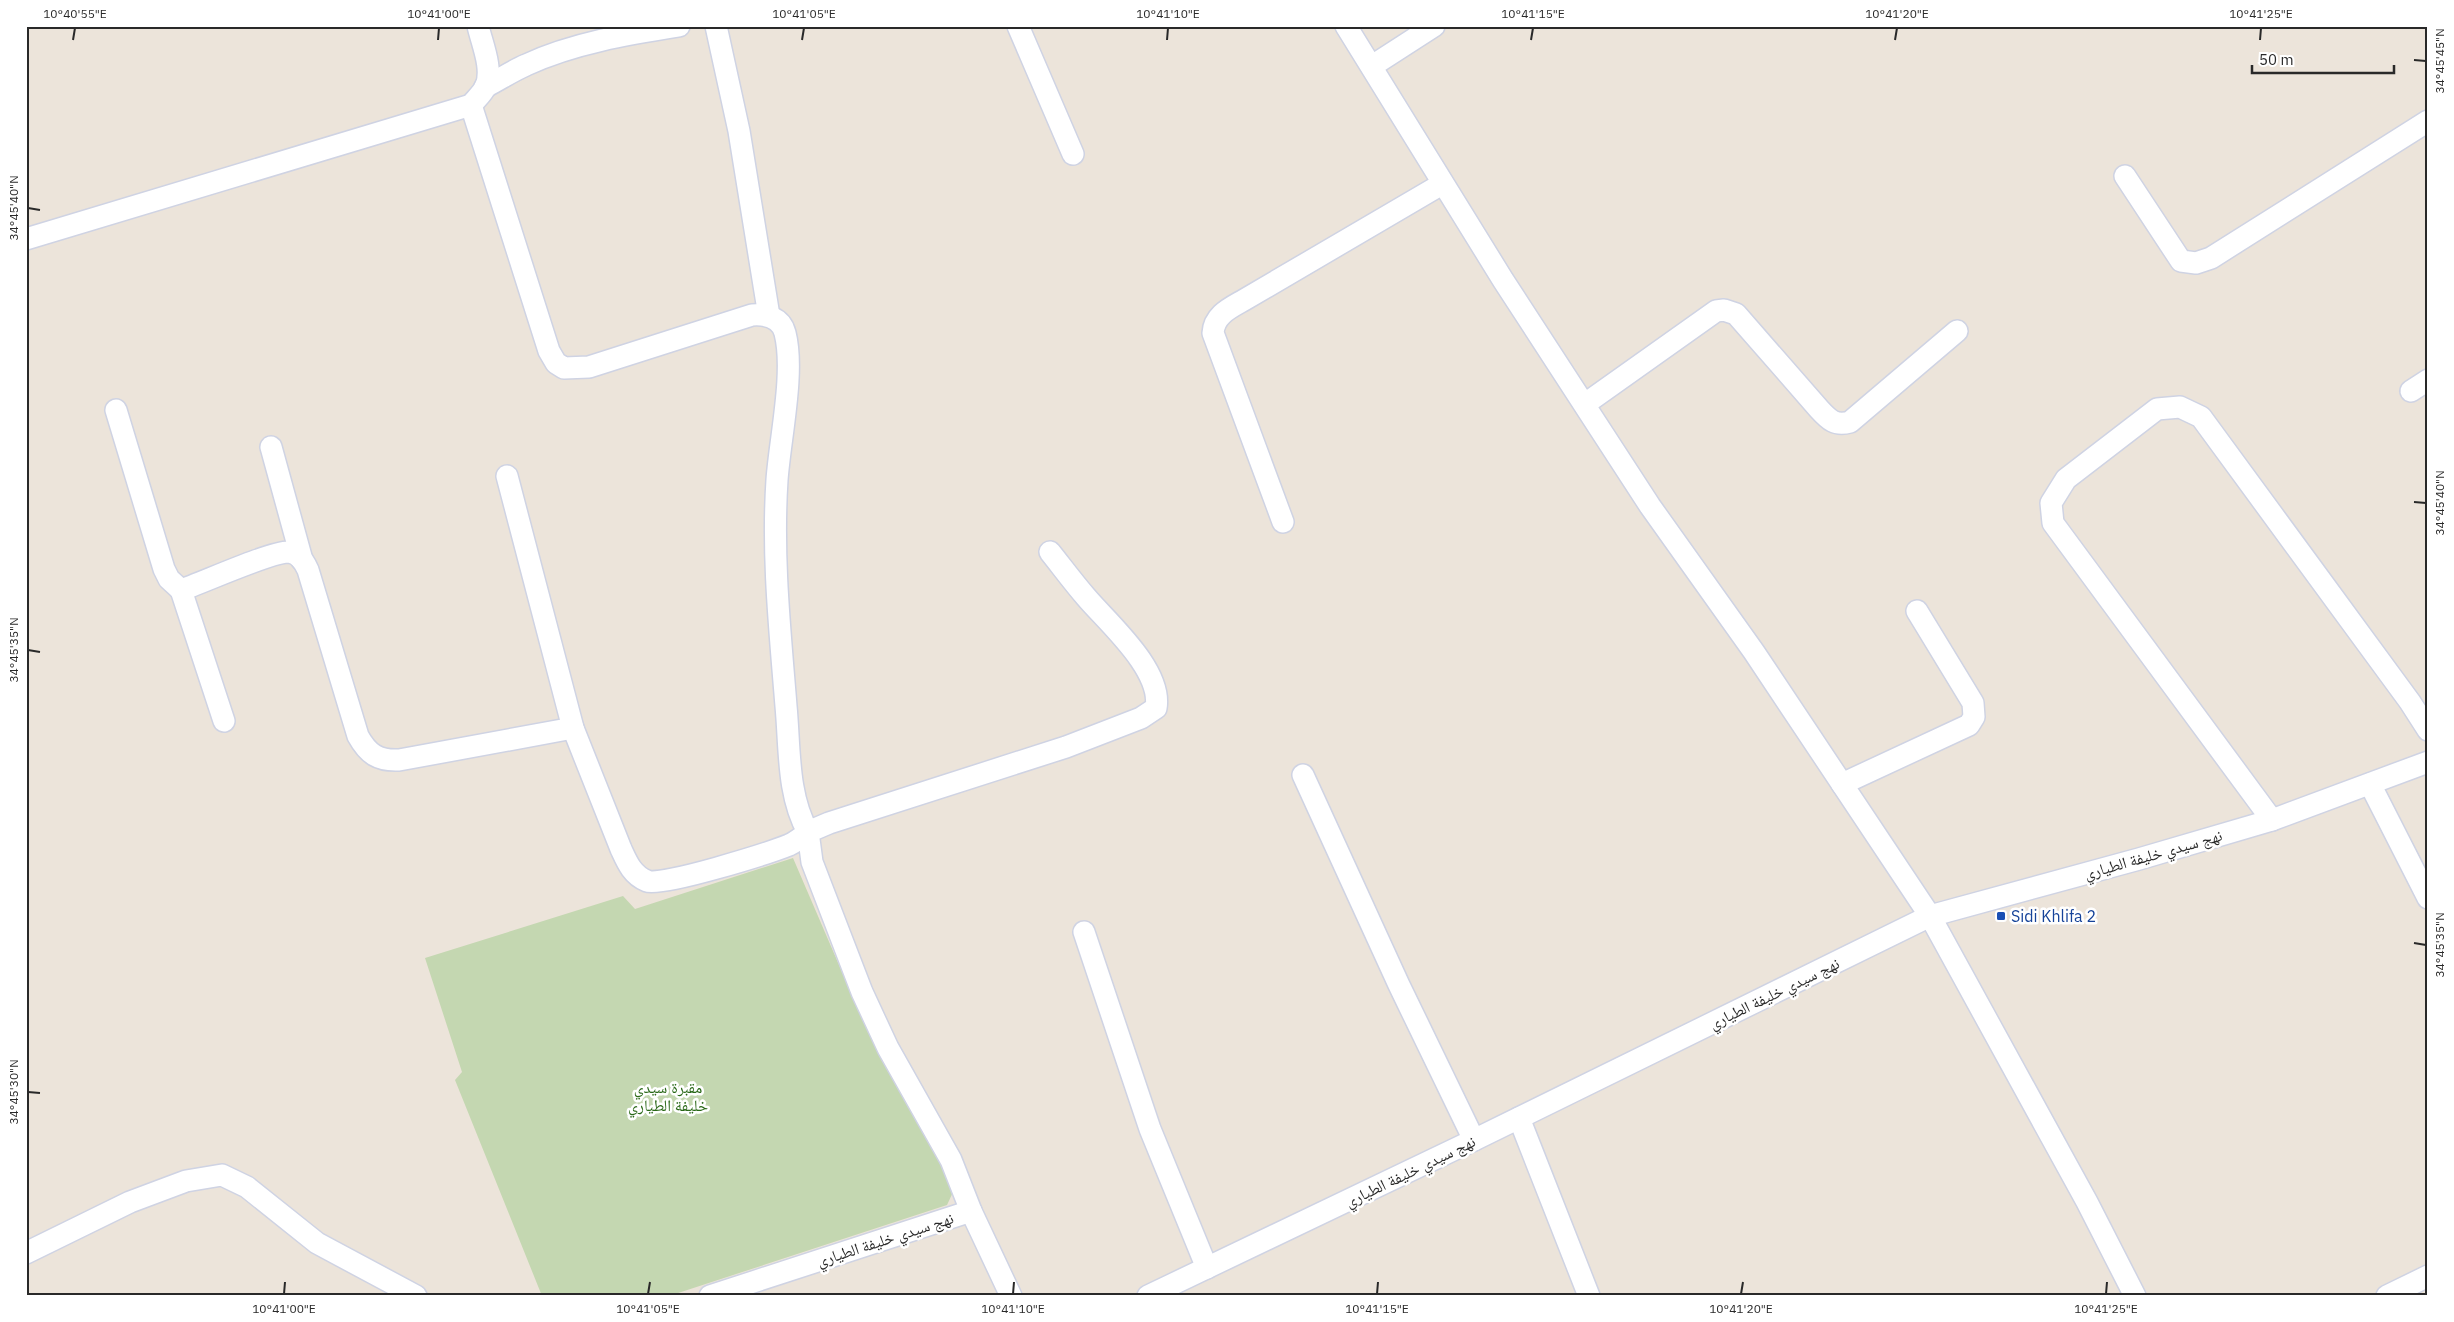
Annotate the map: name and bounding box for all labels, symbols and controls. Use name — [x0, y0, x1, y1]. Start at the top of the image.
text: 10°40'55"E — [43, 6, 107, 21]
text: 10°41'00"E — [407, 6, 471, 21]
text: 10°41'05"E — [772, 6, 836, 21]
text: 10°41'10"E — [1136, 6, 1200, 21]
text: 10°41'15"E — [1501, 6, 1565, 21]
text: 10°41'20"E — [1865, 6, 1929, 21]
text: 10°41'25"E — [2229, 6, 2293, 21]
text: 34°45'45"N — [2432, 28, 2447, 94]
scale bar — [2252, 42, 2394, 74]
text: 50 m — [2259, 50, 2294, 69]
text: 34°45'40"N — [6, 175, 21, 241]
text: 34°45'40"N — [2432, 470, 2447, 536]
text: 34°45'35"N — [6, 617, 21, 683]
street label: نهج سيدي خليفة الطياري — [2082, 825, 2225, 886]
place label: Sidi Khlifa 2 — [2011, 906, 2096, 926]
marker: Sidi Khlifa 2 — [1995, 910, 2007, 922]
text: 34°45'35"N — [2432, 912, 2447, 978]
street label: نهج سيدي خليفة الطياري — [1705, 953, 1844, 1036]
text: 34°45'30"N — [6, 1059, 21, 1125]
park label: مقبرة سيدي خليفة الطياري — [628, 1077, 708, 1118]
street label: نهج سيدي خليفة الطياري — [1341, 1131, 1480, 1214]
street label: نهج سيدي خليفة الطياري — [814, 1207, 957, 1273]
text: 10°41'00"E — [252, 1301, 316, 1316]
text: 10°41'05"E — [616, 1301, 680, 1316]
text: 10°41'10"E — [981, 1301, 1045, 1316]
text: 10°41'15"E — [1345, 1301, 1409, 1316]
text: 10°41'20"E — [1709, 1301, 1773, 1316]
text: 10°41'25"E — [2074, 1301, 2138, 1316]

